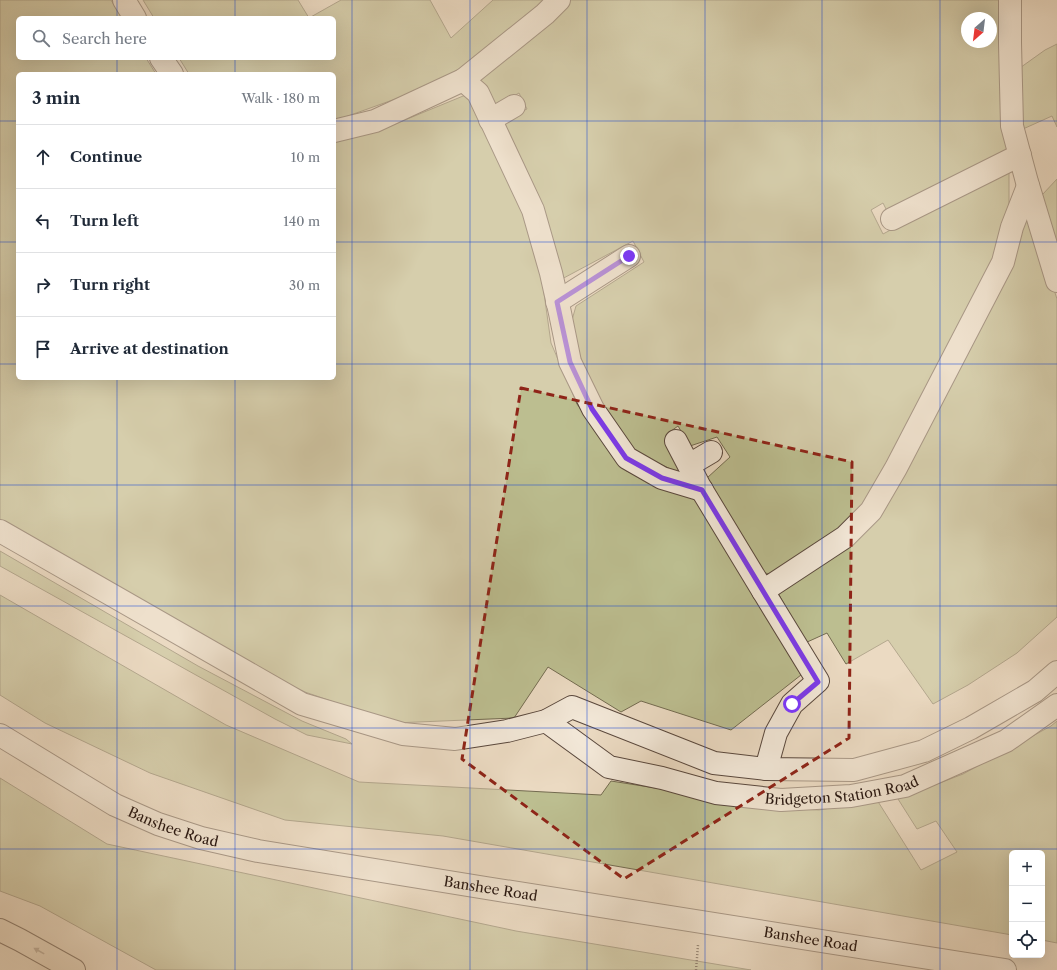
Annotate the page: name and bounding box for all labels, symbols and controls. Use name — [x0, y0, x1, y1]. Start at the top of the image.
north arrow — [961, 12, 997, 48]
search box — [16, 16, 336, 60]
icon: search — [30, 27, 52, 49]
text: Search here — [62, 29, 147, 48]
text: 3 min — [32, 88, 81, 108]
text: Walk · 180 m — [241, 90, 320, 106]
icon: ahead — [32, 146, 54, 168]
text: Continue — [70, 147, 142, 166]
text: 10 m — [291, 149, 320, 165]
icon: left — [32, 210, 54, 232]
text: Turn left — [70, 211, 139, 230]
text: 140 m — [283, 213, 320, 229]
route end — [620, 247, 638, 265]
icon: right — [32, 274, 54, 296]
text: Turn right — [70, 275, 150, 294]
text: 30 m — [289, 277, 320, 293]
icon: arrive — [32, 338, 54, 360]
text: Arrive at destination — [70, 339, 229, 358]
route start — [783, 695, 801, 713]
street label: Bridgeton Station Road — [764, 772, 922, 809]
street label: Banshee Road — [125, 803, 221, 851]
map controls — [1009, 850, 1045, 958]
button: + — [1009, 850, 1045, 886]
street label: Banshee Road — [442, 872, 539, 905]
button: − — [1009, 886, 1045, 922]
button: locate — [1009, 922, 1045, 958]
street label: Banshee Road — [762, 923, 859, 956]
one-way arrow — [34, 948, 45, 954]

